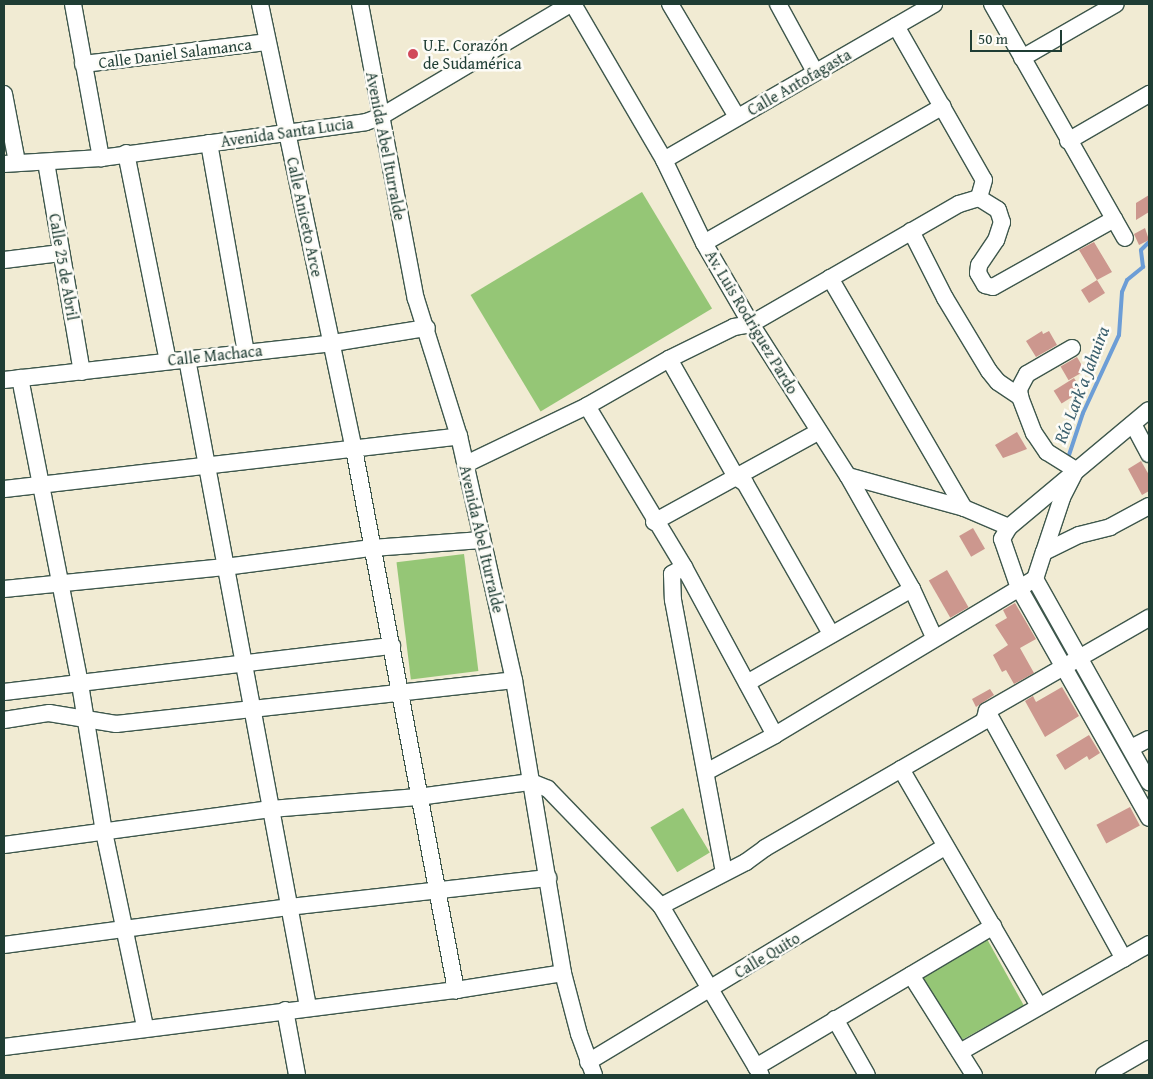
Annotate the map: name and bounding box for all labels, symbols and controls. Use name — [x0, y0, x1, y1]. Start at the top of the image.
scale bar — [973, 20, 1066, 52]
text: 50 m — [978, 28, 1008, 49]
street label: Calle Daniel Salamanca — [97, 34, 253, 72]
place label: U.E. Corazón de Sudamérica — [423, 35, 521, 73]
street label: Calle Antofagasta — [744, 45, 854, 119]
marker: U.E. Corazón de Sudamérica — [407, 48, 419, 60]
street label: Avenida Abel Iturralde — [362, 70, 410, 222]
street label: Avenida Santa Lucia — [219, 113, 355, 151]
street label: Calle Aniceto Arce — [283, 155, 327, 279]
street label: Calle 25 de Abril — [45, 212, 83, 322]
street label: Av. Luis Rodriguez Pardo — [701, 247, 803, 397]
water label: Río Lark’a Jahuira — [1050, 323, 1114, 447]
street label: Calle Machaca — [167, 340, 263, 370]
street label: Avenida Abel Iturralde — [456, 463, 508, 615]
street label: Calle Quito — [731, 928, 803, 982]

